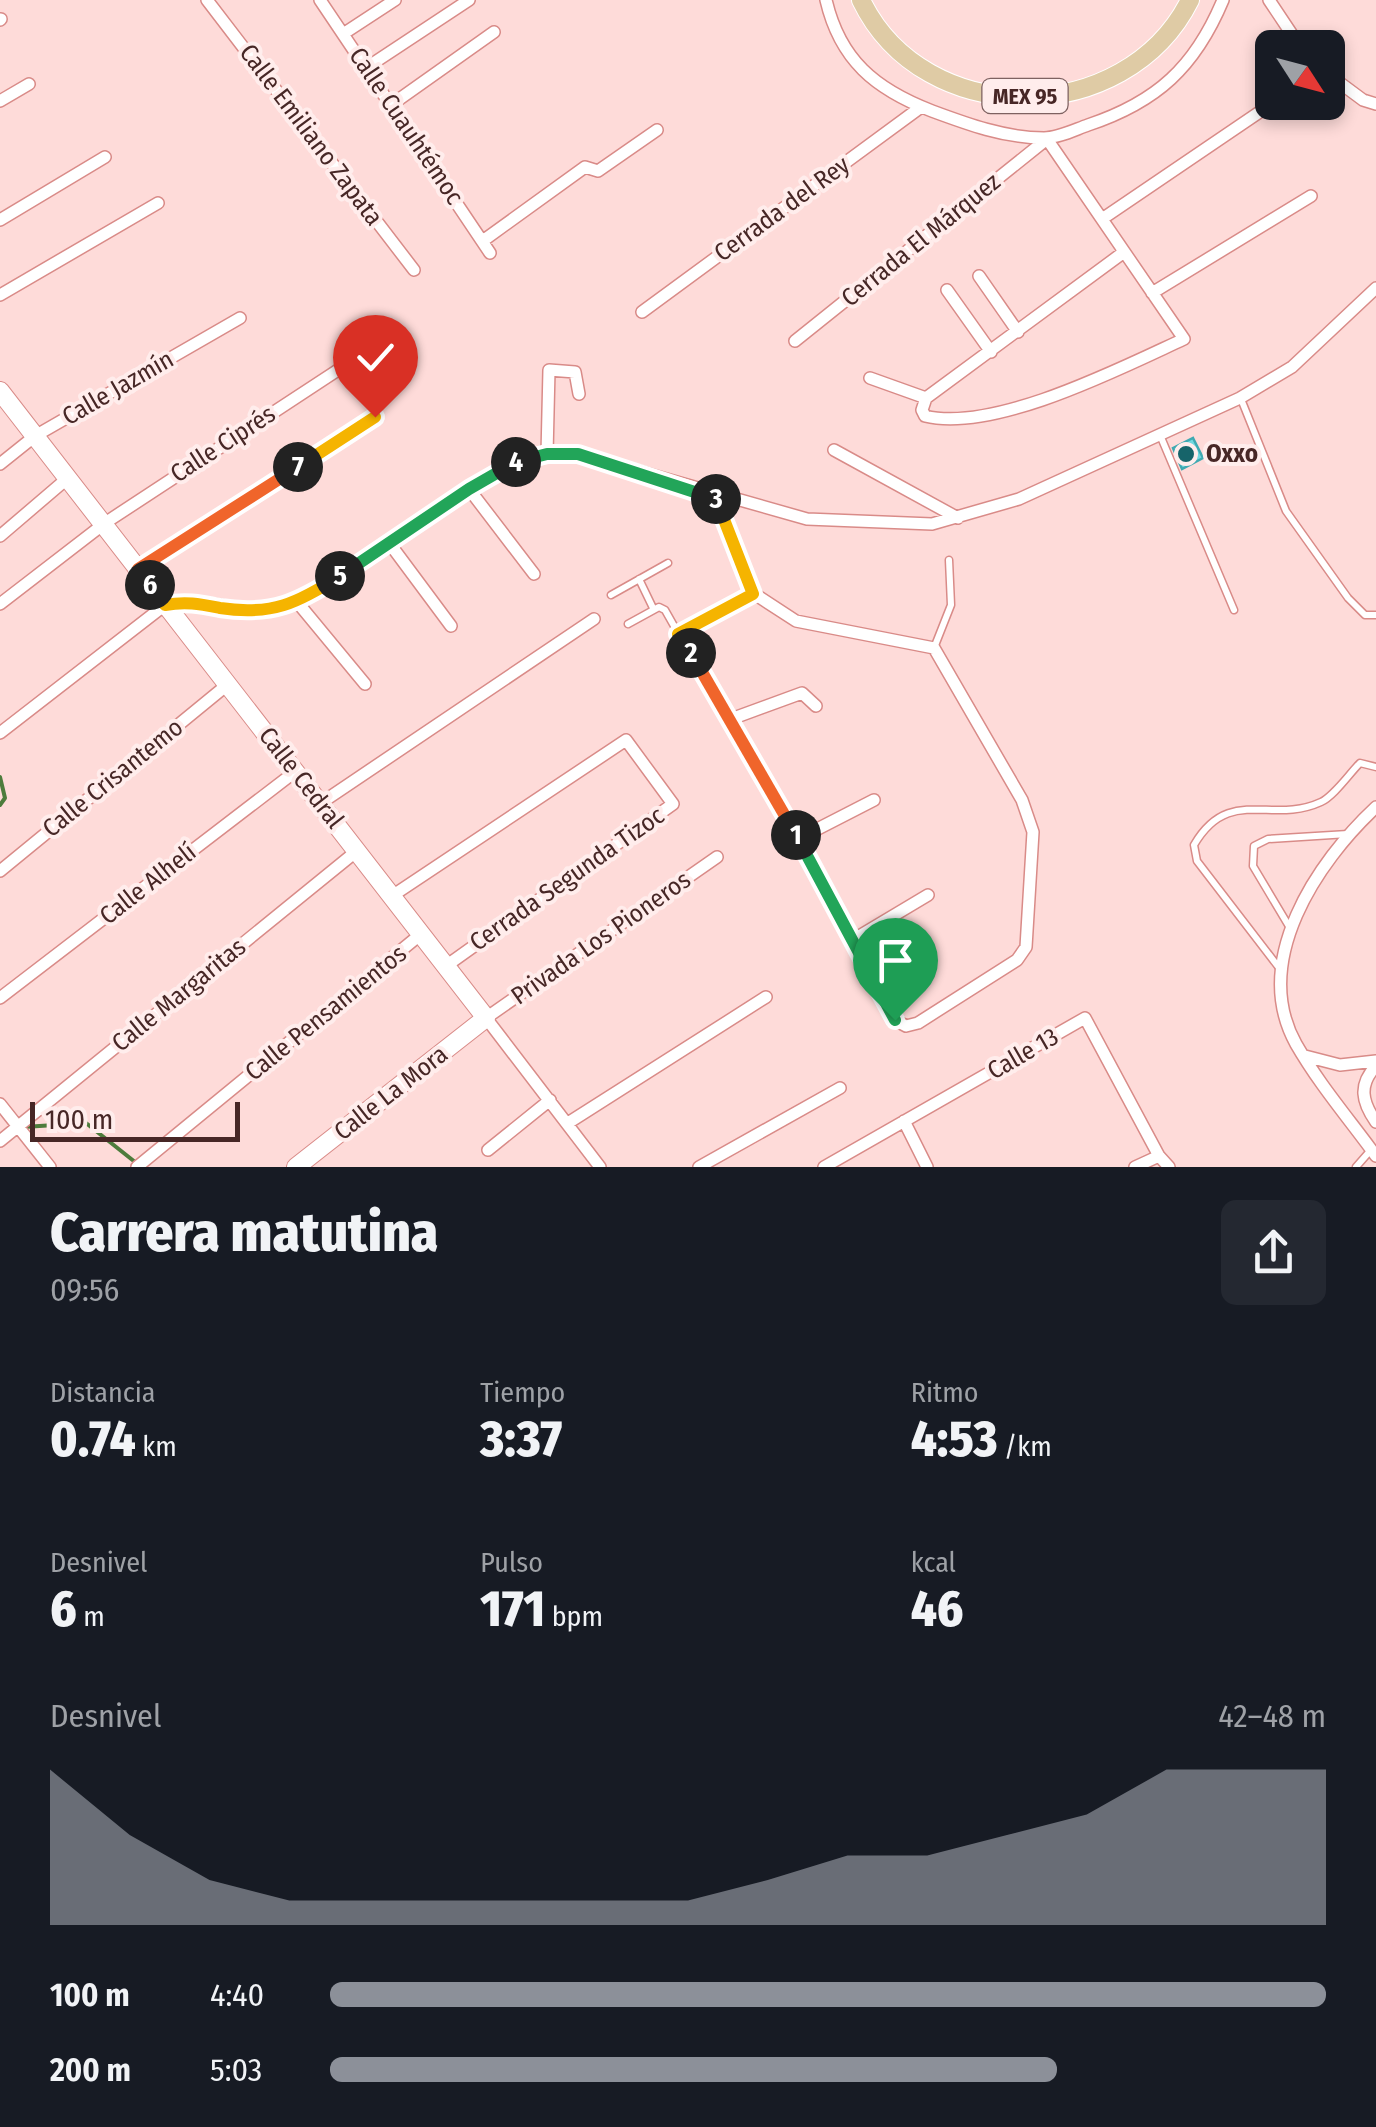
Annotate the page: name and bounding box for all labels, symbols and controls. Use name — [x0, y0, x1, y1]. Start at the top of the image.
north arrow — [1255, 30, 1345, 120]
map controls — [1255, 30, 1345, 120]
street label: Calle Emiliano Zapata — [233, 38, 389, 232]
street label: Calle Cuauhtémoc — [342, 42, 470, 210]
road number: MEX 95 — [982, 79, 1068, 113]
street label: Cerrada del Rey — [709, 150, 855, 268]
street label: Cerrada El Márquez — [836, 167, 1007, 313]
pin — [333, 315, 418, 418]
icon: check — [348, 330, 403, 385]
street label: Calle Jazmín — [57, 344, 179, 432]
street label: Calle Ciprés — [165, 399, 281, 489]
pin: 4 — [491, 437, 541, 487]
place label: Oxxo — [1206, 439, 1258, 469]
pin: 7 — [273, 442, 323, 492]
marker: Oxxo — [1175, 443, 1197, 465]
text: 4 — [509, 445, 523, 478]
text: 7 — [292, 450, 304, 483]
pin: 3 — [691, 474, 741, 524]
text: 3 — [709, 482, 723, 515]
pin: 5 — [315, 551, 365, 601]
text: 5 — [333, 559, 347, 592]
pin: 6 — [125, 560, 175, 610]
text: 6 — [143, 568, 157, 601]
pin: 2 — [666, 628, 716, 678]
text: 2 — [685, 636, 697, 669]
street label: Calle Crisantemo — [37, 712, 189, 844]
street label: Calle Cedral — [252, 721, 350, 835]
street label: Cerrada Segunda Tizoc — [464, 800, 670, 957]
pin: 1 — [771, 810, 821, 860]
text: 1 — [790, 818, 802, 851]
street label: Calle Alhelí — [94, 837, 202, 931]
street label: Privada Los Pioneros — [505, 865, 697, 1011]
pin — [853, 918, 938, 1021]
street label: Calle Margaritas — [106, 932, 252, 1058]
icon: arrive — [868, 933, 923, 988]
street label: Calle Pensamientos — [239, 939, 413, 1087]
street label: Calle 13 — [982, 1022, 1064, 1086]
street label: Calle La Mora — [328, 1039, 454, 1147]
scale bar — [30, 1097, 240, 1142]
text: 100 m — [45, 1103, 113, 1136]
text: Carrera matutina — [50, 1200, 438, 1266]
button: share — [1221, 1200, 1326, 1305]
text: 09:56 — [50, 1271, 119, 1309]
text: Distancia — [50, 1376, 155, 1409]
text: Tiempo — [480, 1376, 565, 1409]
text: Ritmo — [911, 1376, 978, 1409]
text: 0.74 — [50, 1409, 136, 1469]
text: 3:37 — [480, 1409, 562, 1469]
text: 4:53 — [911, 1409, 997, 1469]
text: km — [136, 1430, 177, 1463]
text: /km — [997, 1430, 1052, 1463]
text: Desnivel — [50, 1546, 147, 1579]
text: Pulso — [480, 1546, 543, 1579]
text: kcal — [911, 1546, 956, 1579]
text: 6 — [50, 1579, 77, 1639]
text: 171 — [480, 1579, 545, 1639]
text: 46 — [911, 1579, 963, 1639]
text: m — [77, 1600, 105, 1633]
text: bpm — [545, 1600, 603, 1633]
text: Desnivel — [50, 1697, 161, 1735]
text: 42–48 m — [1218, 1697, 1326, 1735]
text: 100 m — [50, 1976, 130, 2014]
text: 4:40 — [210, 1976, 264, 2014]
text: 200 m — [50, 2051, 131, 2089]
text: 5:03 — [210, 2051, 262, 2089]

